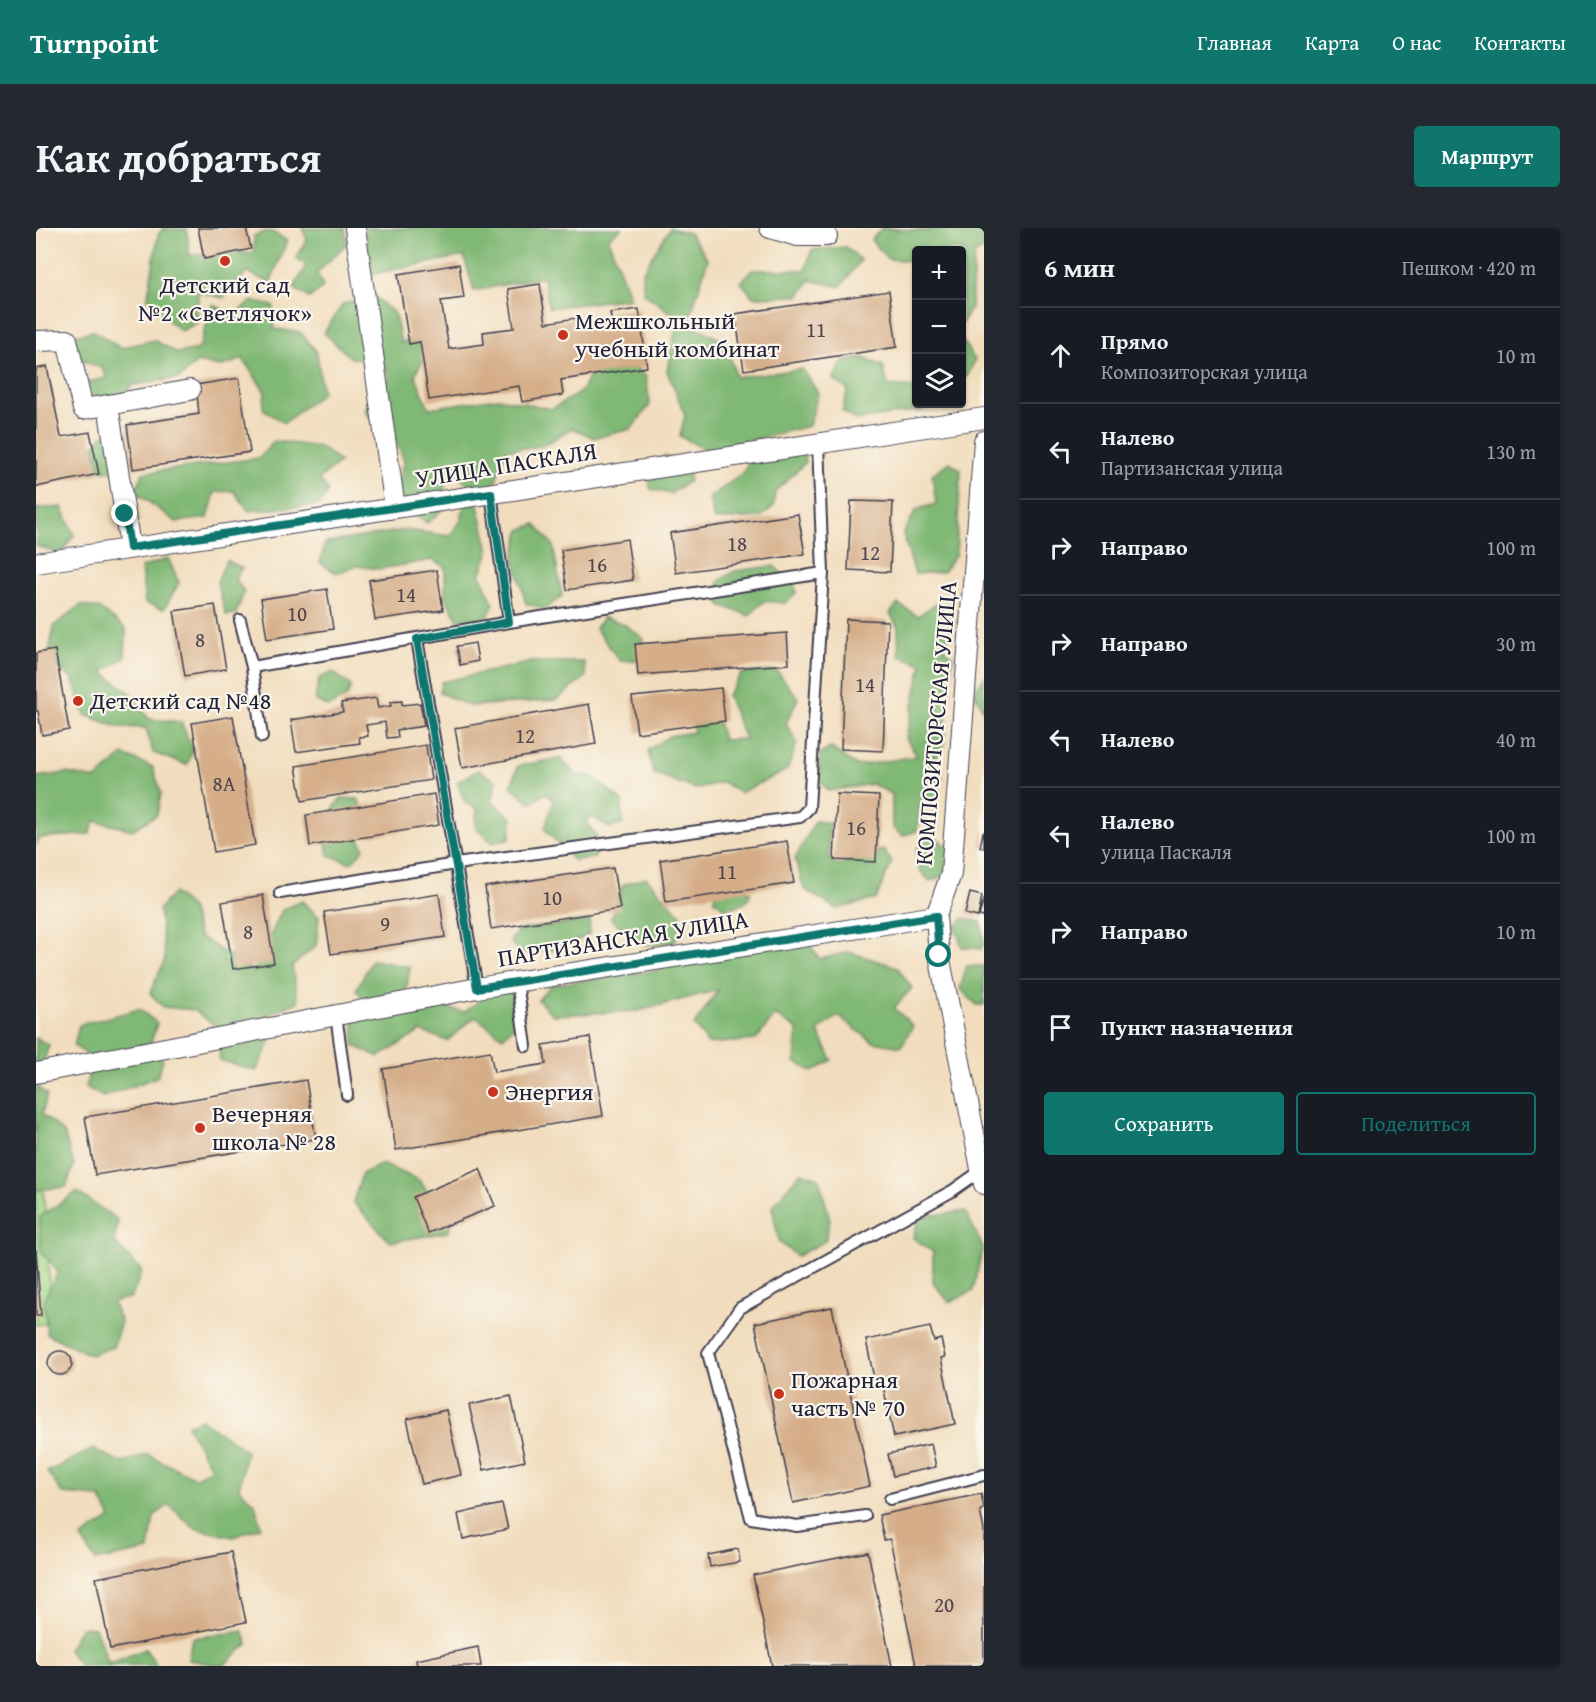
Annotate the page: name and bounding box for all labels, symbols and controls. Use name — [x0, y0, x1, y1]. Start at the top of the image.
text: Turnpoint — [30, 22, 159, 63]
text: Главная — [1197, 27, 1272, 58]
text: Карта — [1305, 27, 1359, 58]
text: О нас — [1392, 27, 1441, 58]
text: Контакты — [1474, 27, 1566, 58]
text: Как добраться — [36, 126, 321, 187]
button: Маршрут — [1414, 126, 1560, 187]
map controls — [912, 246, 966, 408]
button: + — [912, 246, 966, 300]
text: 6 мин — [1044, 248, 1115, 287]
text: Пешком · 420 m — [1402, 253, 1536, 282]
marker: Детский сад №2 «Светлячок» — [218, 254, 232, 268]
place label: Детский сад №2 «Светлячок» — [138, 267, 312, 330]
button: − — [912, 300, 966, 354]
place label: Межшкольный учебный комбинат — [574, 303, 780, 366]
house number: 11 — [806, 314, 826, 345]
text: Прямо — [1101, 325, 1168, 357]
marker: Межшкольный учебный комбинат — [556, 328, 570, 342]
icon: ahead — [1044, 339, 1077, 372]
text: 10 m — [1496, 341, 1536, 370]
button: layers — [912, 354, 966, 408]
text: Композиторская улица — [1101, 357, 1308, 386]
text: Налево — [1101, 421, 1174, 453]
street label: УЛИЦА ПАСКАЛЯ — [413, 433, 599, 496]
icon: left — [1044, 435, 1077, 468]
text: 130 m — [1486, 437, 1536, 466]
text: Партизанская улица — [1101, 453, 1283, 482]
route end — [111, 500, 137, 526]
house number: 18 — [727, 528, 747, 559]
icon: right — [1044, 531, 1077, 564]
text: Направо — [1101, 531, 1188, 563]
text: 100 m — [1486, 533, 1536, 562]
house number: 12 — [860, 537, 880, 568]
house number: 16 — [587, 549, 607, 580]
house number: 14 — [396, 579, 416, 610]
street label: КОМПОЗИТОРСКАЯ УЛИЦА — [906, 579, 965, 867]
house number: 10 — [287, 598, 307, 629]
house number: 8 — [195, 624, 205, 655]
icon: right — [1044, 627, 1077, 660]
text: Направо — [1101, 627, 1188, 659]
text: 30 m — [1496, 629, 1536, 658]
house number: 14 — [855, 669, 875, 700]
place label: Детский сад №48 — [89, 683, 271, 718]
marker: Детский сад №48 — [71, 694, 85, 708]
house number: 12 — [515, 720, 535, 751]
icon: left — [1044, 723, 1077, 756]
text: Налево — [1101, 723, 1174, 755]
text: 40 m — [1496, 725, 1536, 754]
house number: 8А — [213, 768, 236, 799]
text: Налево — [1101, 805, 1174, 837]
house number: 16 — [846, 812, 866, 843]
icon: left — [1044, 819, 1077, 852]
text: 100 m — [1486, 821, 1536, 850]
text: улица Паскаля — [1101, 837, 1232, 866]
house number: 11 — [717, 856, 737, 887]
house number: 10 — [542, 882, 562, 913]
street label: ПАРТИЗАНСКАЯ УЛИЦА — [495, 901, 751, 976]
house number: 9 — [380, 908, 390, 939]
icon: right — [1044, 915, 1077, 948]
text: Направо — [1101, 915, 1188, 947]
house number: 8 — [243, 916, 253, 947]
text: 10 m — [1496, 917, 1536, 946]
route start — [925, 941, 951, 967]
icon: arrive — [1044, 1011, 1077, 1044]
text: Пункт назначения — [1101, 1011, 1293, 1043]
place label: Энергия — [505, 1074, 593, 1109]
marker: Энергия — [486, 1085, 500, 1099]
button: Сохранить — [1044, 1092, 1284, 1155]
button: Поделиться — [1296, 1092, 1536, 1155]
place label: Вечерняя школа № 28 — [212, 1096, 336, 1159]
marker: Вечерняя школа № 28 — [193, 1121, 207, 1135]
place label: Пожарная часть № 70 — [791, 1362, 905, 1425]
marker: Пожарная часть № 70 — [772, 1387, 786, 1401]
house number: 20 — [934, 1589, 954, 1620]

